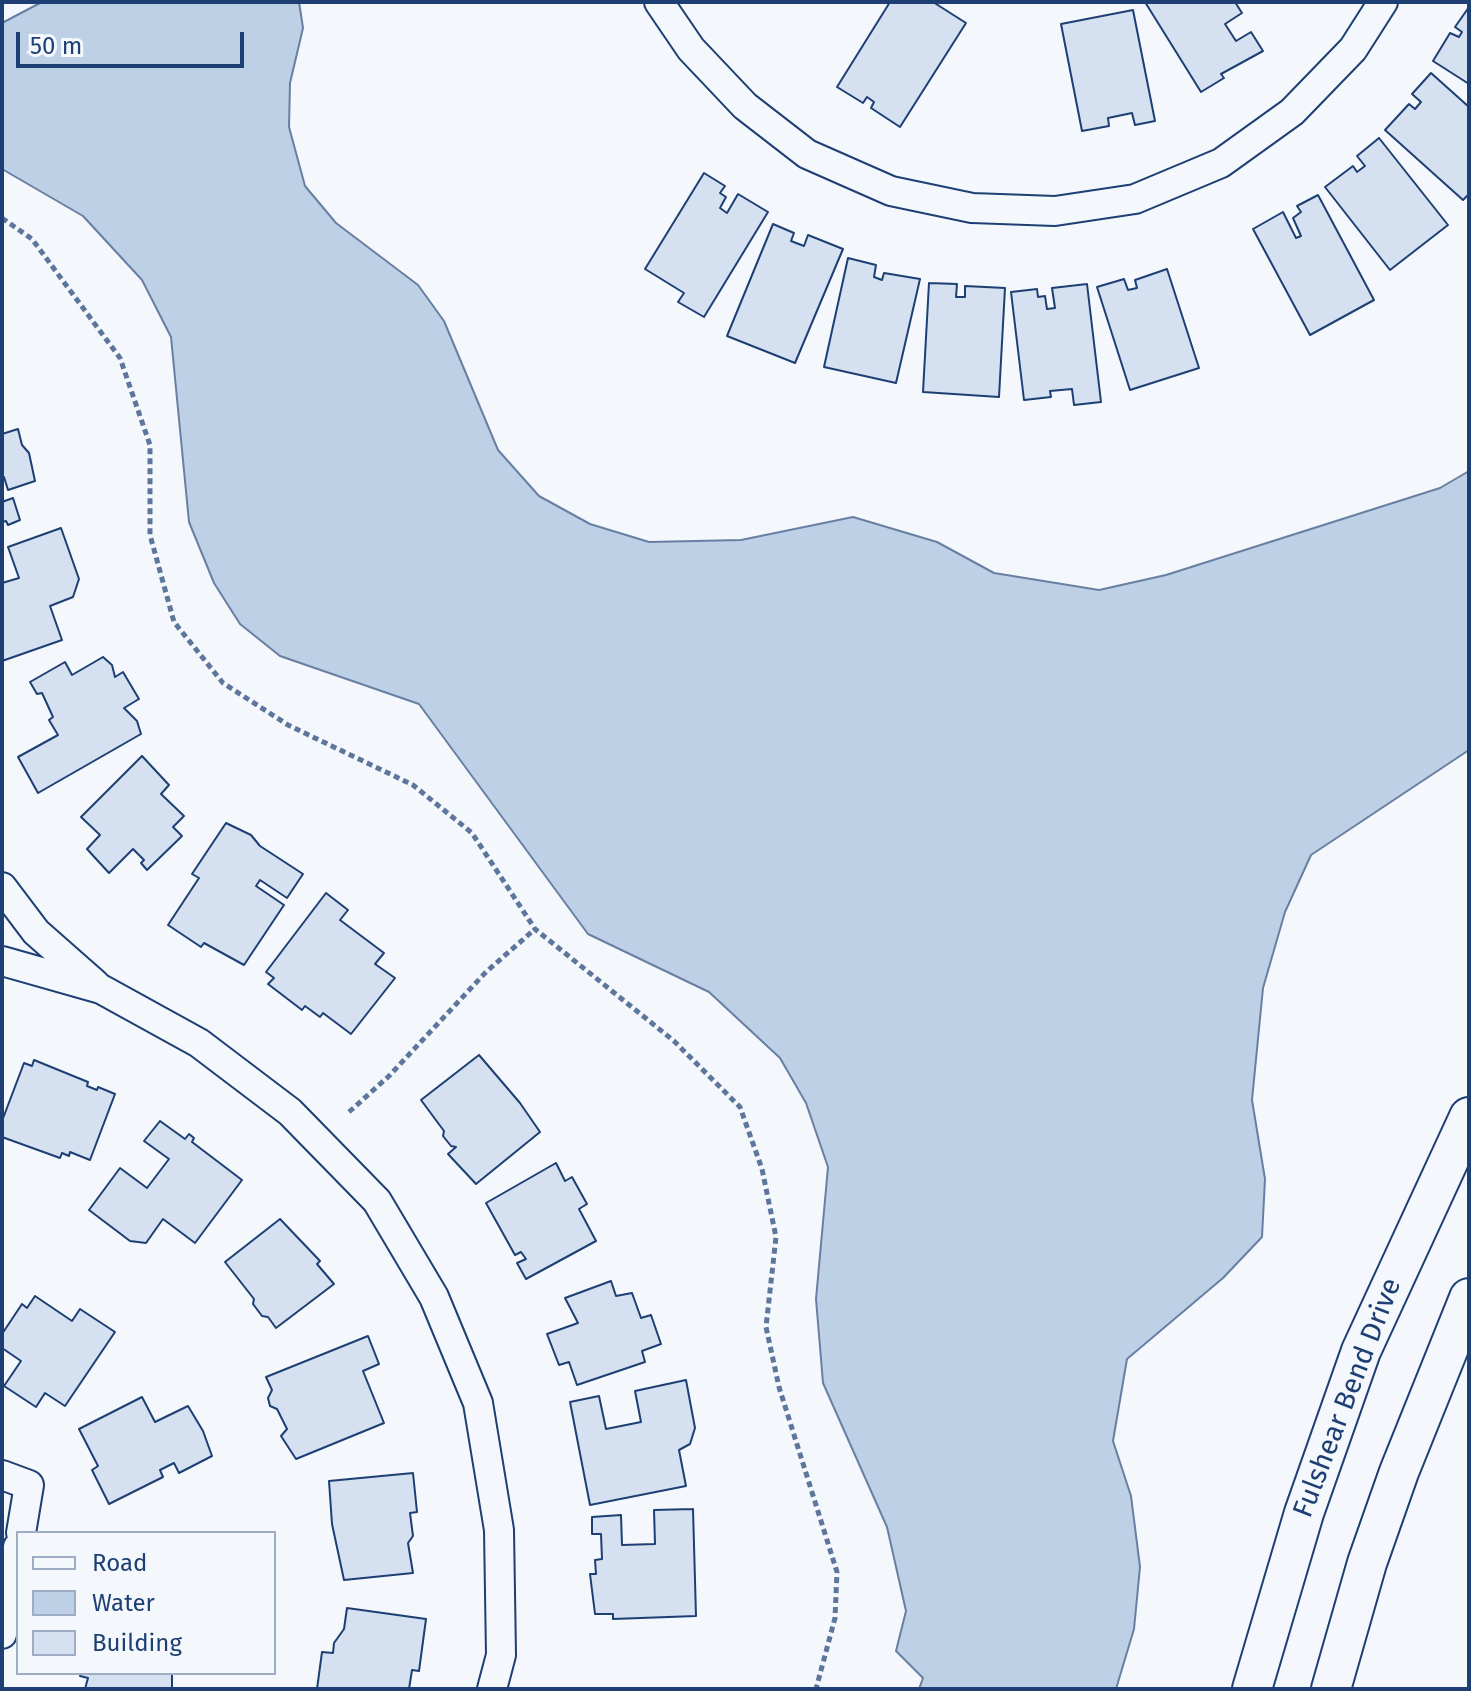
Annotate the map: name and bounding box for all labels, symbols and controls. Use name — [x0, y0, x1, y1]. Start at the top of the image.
scale bar — [20, 16, 248, 66]
text: 50 m — [30, 32, 82, 60]
street label: Fulshear Bend Drive — [1287, 1274, 1409, 1522]
legend — [16, 1531, 276, 1675]
text: Road — [92, 1549, 147, 1577]
text: Water — [92, 1589, 155, 1617]
text: Building — [92, 1629, 182, 1657]

